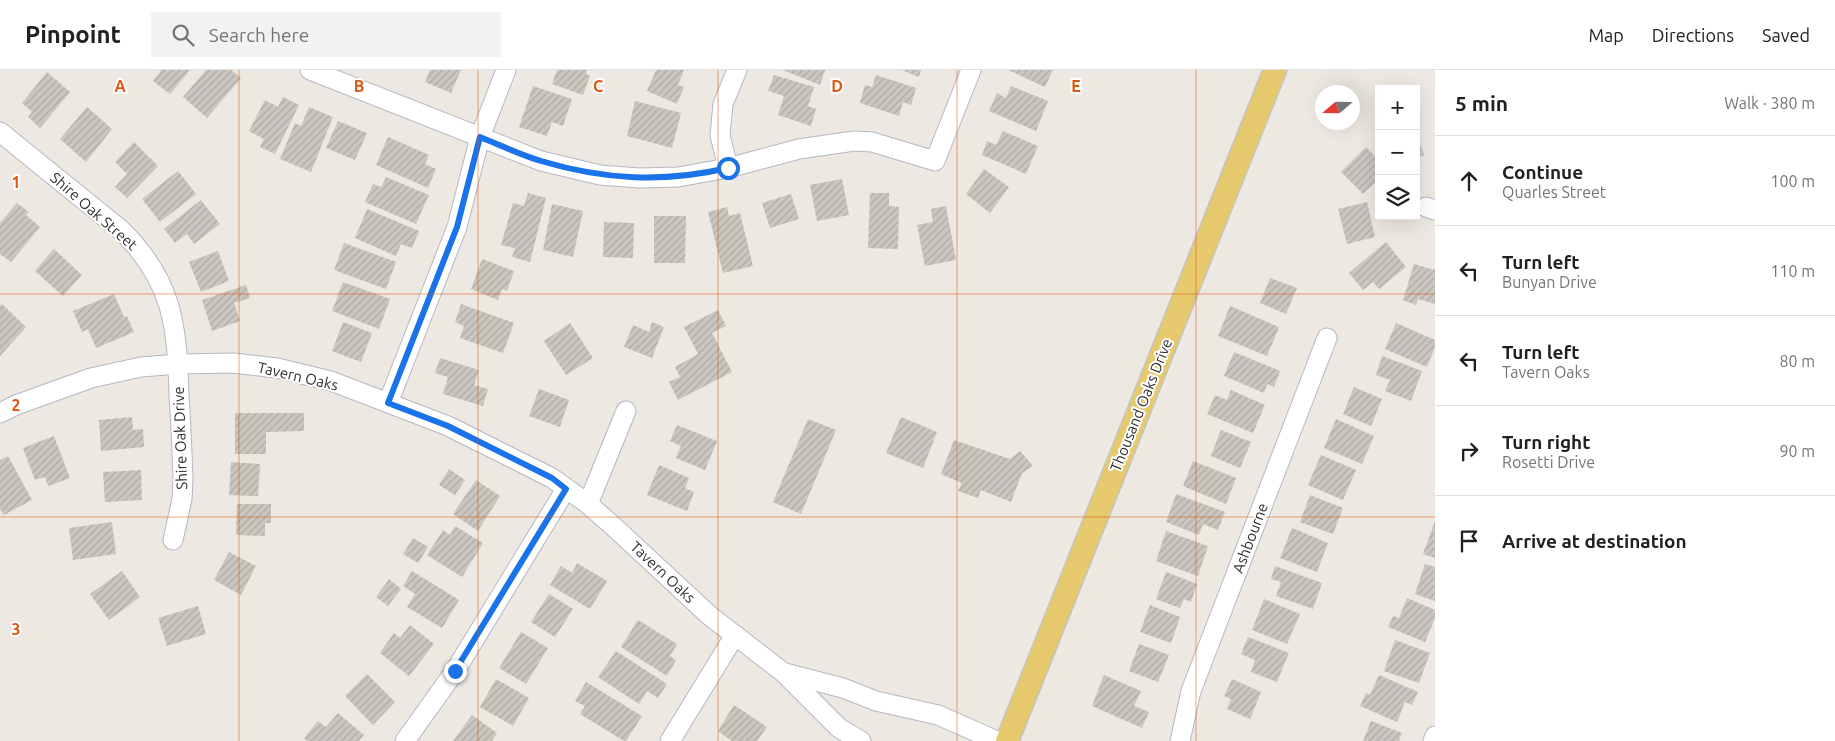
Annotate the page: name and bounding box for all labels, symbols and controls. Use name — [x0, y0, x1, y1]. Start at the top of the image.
search box — [151, 12, 501, 57]
text: Pinpoint — [25, 21, 121, 48]
icon: search — [169, 21, 197, 49]
text: Search here — [209, 24, 309, 46]
text: Map — [1588, 25, 1624, 45]
text: Directions — [1652, 25, 1734, 45]
text: Saved — [1762, 25, 1810, 45]
text: A — [114, 77, 126, 95]
text: B — [354, 77, 364, 95]
text: C — [593, 77, 603, 95]
text: D — [831, 77, 843, 95]
text: E — [1071, 77, 1081, 95]
north arrow — [1315, 85, 1360, 130]
map controls — [1375, 85, 1420, 220]
button: + — [1375, 85, 1420, 130]
text: 5 min — [1455, 91, 1508, 115]
text: Walk · 380 m — [1724, 94, 1815, 112]
button: − — [1375, 130, 1420, 175]
route start — [717, 157, 740, 180]
text: Continue — [1502, 161, 1583, 183]
icon: ahead — [1455, 167, 1483, 195]
street label: Shire Oak Street — [47, 169, 141, 253]
text: 100 m — [1770, 172, 1815, 190]
text: 1 — [11, 173, 21, 191]
button: layers — [1375, 175, 1420, 220]
text: Quarles Street — [1502, 183, 1606, 201]
text: Turn left — [1502, 251, 1580, 273]
icon: left — [1455, 257, 1483, 285]
text: 110 m — [1770, 262, 1815, 280]
text: Bunyan Drive — [1502, 273, 1597, 291]
street label: Thousand Oaks Drive — [1107, 336, 1175, 474]
text: Turn left — [1502, 341, 1580, 363]
icon: left — [1455, 347, 1483, 375]
text: 80 m — [1779, 352, 1815, 370]
street label: Tavern Oaks — [256, 358, 340, 394]
text: Tavern Oaks — [1502, 363, 1590, 381]
street label: Shire Oak Drive — [170, 386, 190, 490]
text: 2 — [11, 396, 21, 414]
text: Turn right — [1502, 431, 1590, 453]
icon: right — [1455, 437, 1483, 465]
text: 90 m — [1779, 442, 1815, 460]
text: Rosetti Drive — [1502, 453, 1595, 471]
street label: Ashbourne — [1229, 501, 1271, 575]
icon: arrive — [1455, 527, 1483, 555]
text: Arrive at destination — [1502, 530, 1687, 552]
street label: Tavern Oaks — [627, 538, 699, 606]
text: 3 — [11, 620, 21, 638]
route end — [444, 660, 467, 683]

